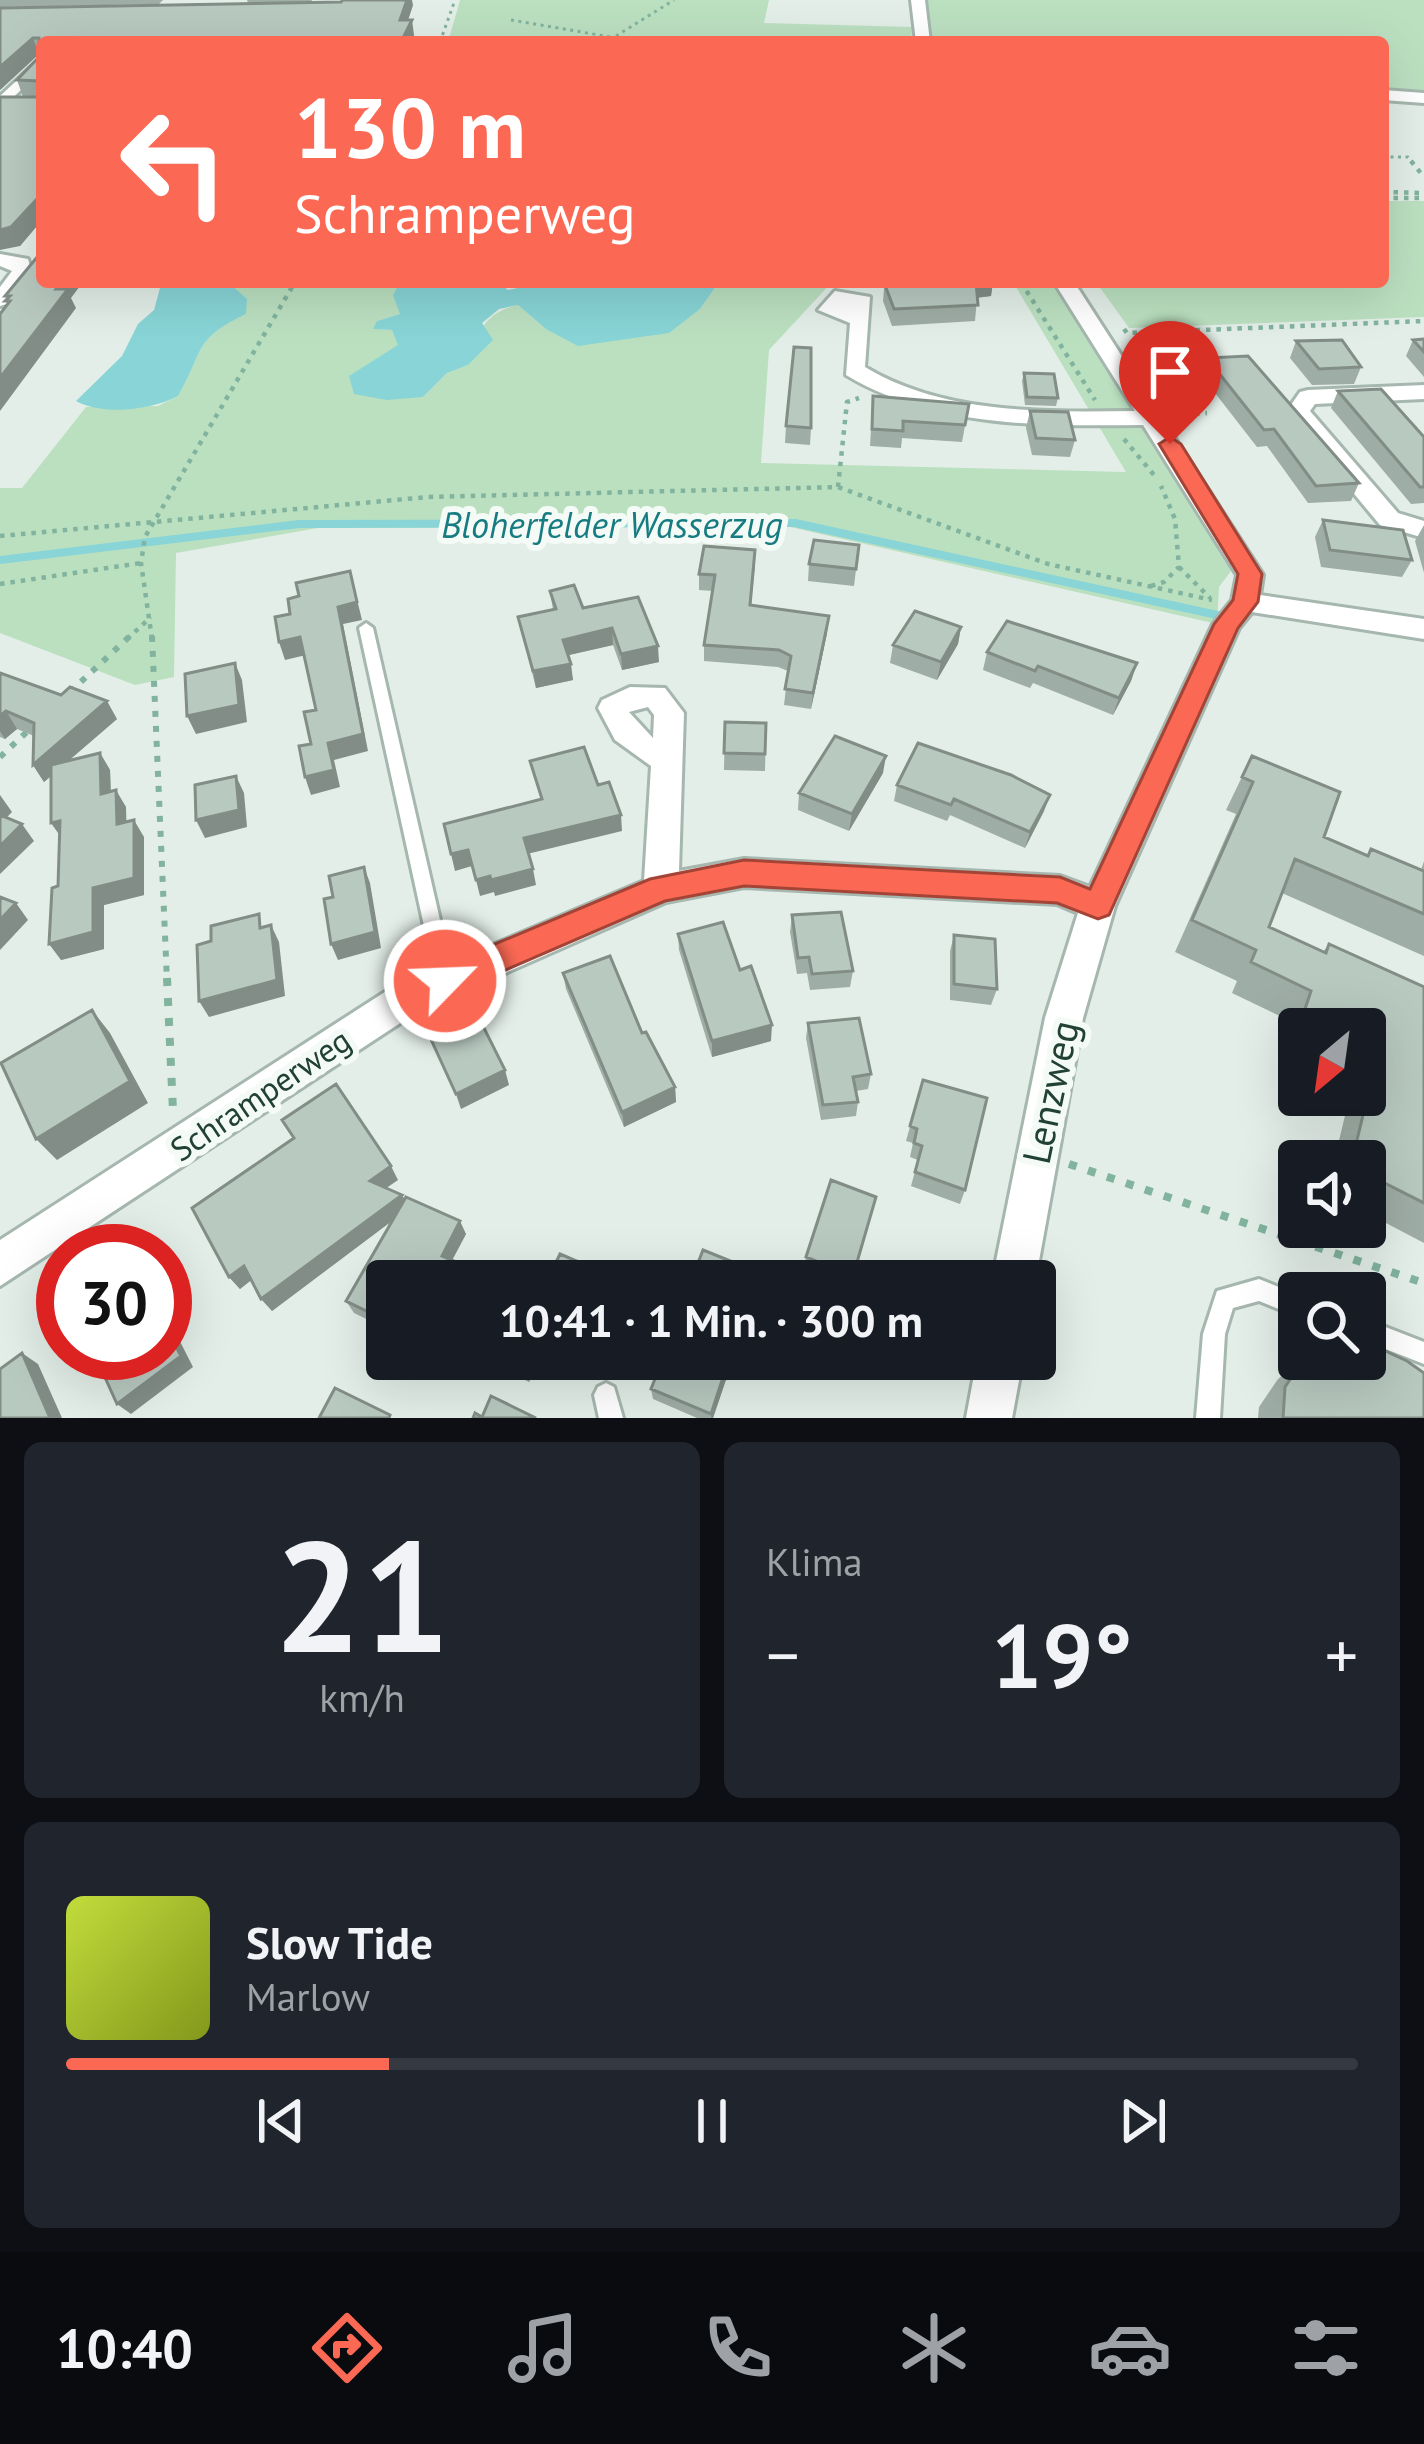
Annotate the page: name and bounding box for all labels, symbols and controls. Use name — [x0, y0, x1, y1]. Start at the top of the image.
text: 130 m — [294, 72, 526, 181]
icon: left — [96, 84, 252, 240]
text: Schramperweg — [294, 178, 636, 248]
pin — [1119, 321, 1221, 444]
icon: arrive — [1137, 339, 1203, 405]
water label: Bloherfelder Wasserzug — [441, 501, 783, 548]
position arrow — [382, 918, 508, 1044]
north arrow — [1278, 1008, 1386, 1116]
map controls — [1278, 1008, 1386, 1380]
street label: Lenzweg — [1010, 1016, 1090, 1168]
street label: Schramperweg — [161, 1018, 359, 1170]
button: sound — [1278, 1140, 1386, 1248]
speed limit sign: 30 — [36, 1224, 192, 1380]
button: search — [1278, 1272, 1386, 1380]
text: 10:41 · 1 Min. · 300 m — [499, 1291, 923, 1349]
text: 21 — [274, 1493, 450, 1695]
text: Klima — [766, 1536, 863, 1587]
text: 19° — [991, 1596, 1133, 1713]
text: − — [766, 1612, 799, 1697]
text: + — [1325, 1612, 1358, 1697]
text: km/h — [319, 1672, 405, 1723]
text: Slow Tide — [246, 1913, 433, 1971]
text: Marlow — [246, 1971, 370, 2022]
icon: previous — [248, 2088, 314, 2154]
icon: pause — [679, 2088, 745, 2154]
icon: next — [1110, 2088, 1176, 2154]
icon: directions — [305, 2306, 389, 2390]
icon: music — [501, 2306, 585, 2390]
icon: phone — [696, 2306, 780, 2390]
icon: climate — [892, 2306, 976, 2390]
icon: car — [1088, 2306, 1172, 2390]
icon: filters — [1284, 2306, 1368, 2390]
text: 10:40 — [56, 2313, 193, 2383]

